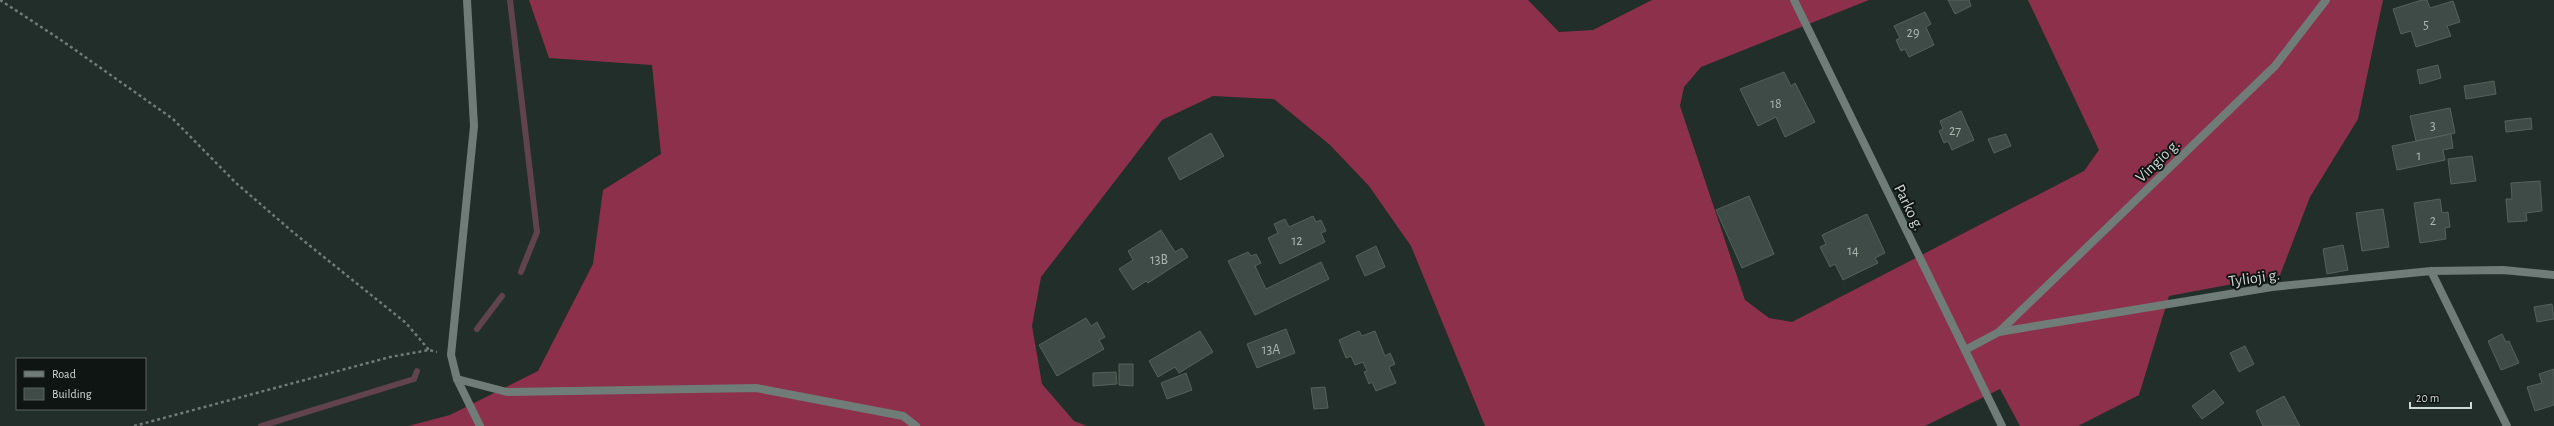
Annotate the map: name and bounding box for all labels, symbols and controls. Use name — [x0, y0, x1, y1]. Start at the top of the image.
house number: 5 — [2423, 18, 2429, 32]
house number: 29 — [1907, 26, 1919, 40]
house number: 18 — [1770, 97, 1782, 111]
house number: 3 — [2430, 119, 2436, 133]
house number: 27 — [1949, 124, 1961, 138]
street label: Vingio g. — [2132, 136, 2183, 186]
house number: 1 — [2417, 149, 2421, 163]
street label: Parko g. — [1891, 182, 1927, 233]
house number: 2 — [2430, 214, 2436, 228]
house number: 12 — [1291, 234, 1303, 248]
house number: 14 — [1847, 244, 1859, 258]
house number: 13B — [1150, 253, 1168, 267]
street label: Tylioji g. — [2228, 266, 2281, 290]
house number: 13A — [1262, 343, 1280, 357]
legend — [16, 358, 146, 410]
text: Road — [52, 368, 76, 380]
scale bar — [2410, 384, 2471, 410]
text: Building — [52, 388, 92, 400]
text: 20 m — [2416, 392, 2439, 404]

